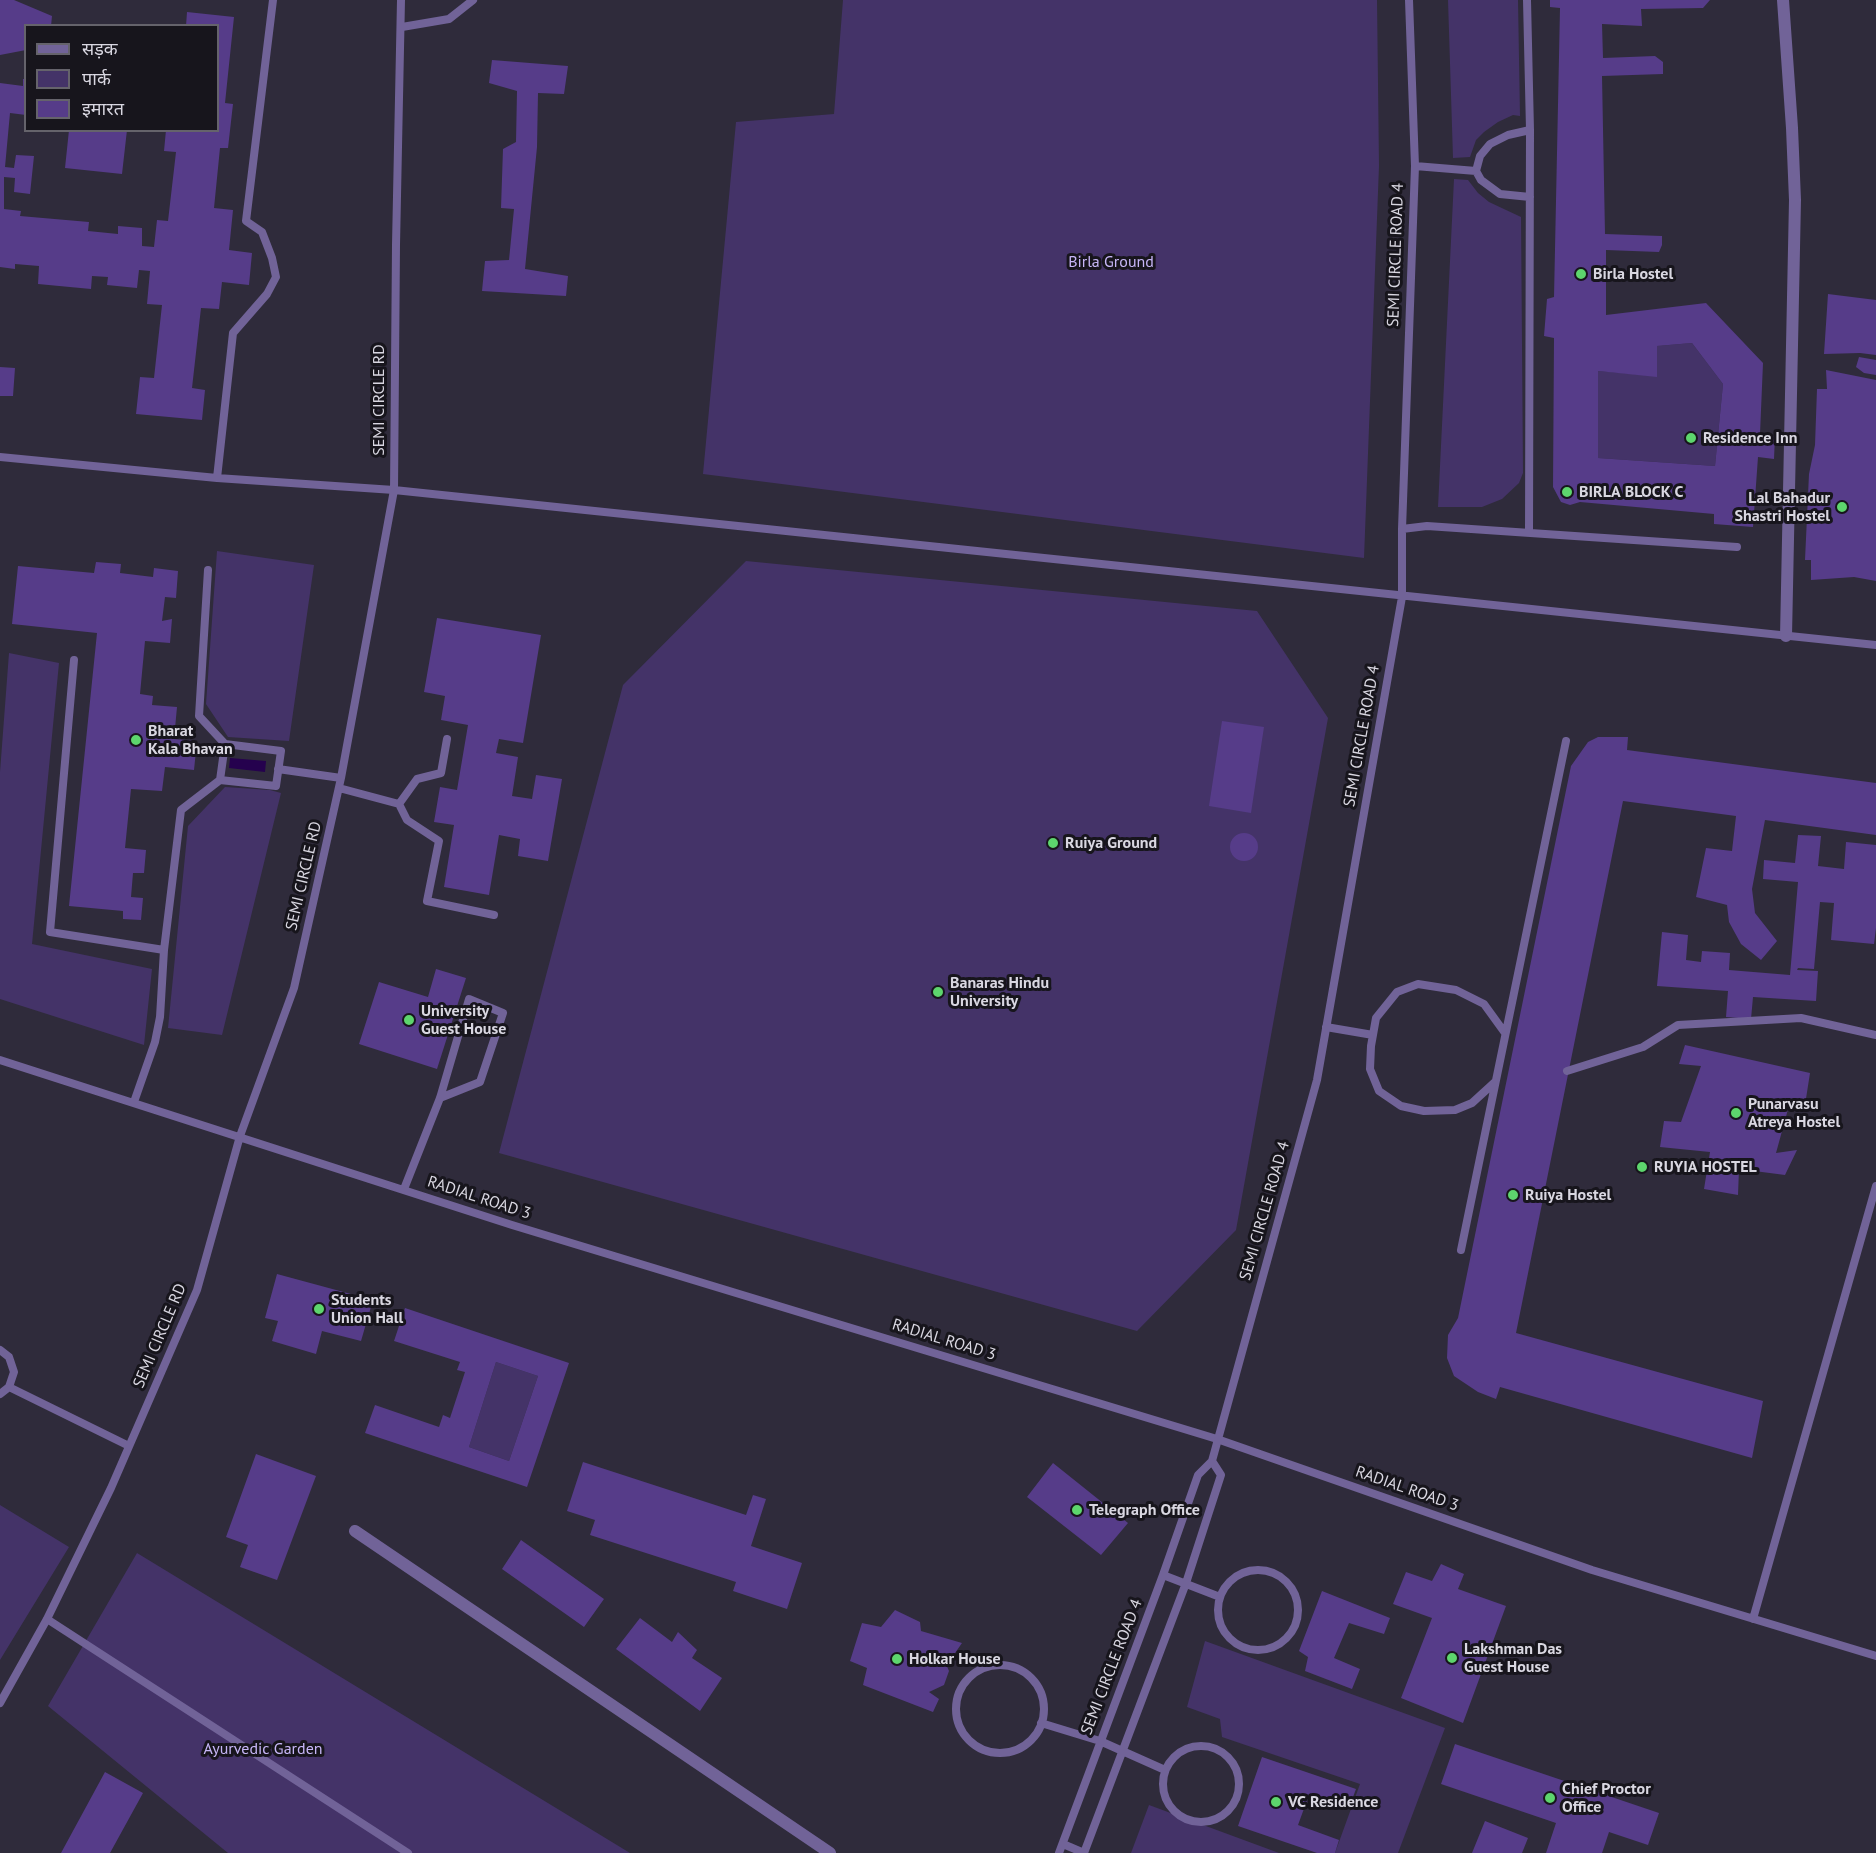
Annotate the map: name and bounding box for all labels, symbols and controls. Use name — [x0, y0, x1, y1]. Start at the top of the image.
legend — [24, 24, 219, 132]
text: सड़क — [82, 37, 118, 60]
text: पार्क — [82, 67, 111, 90]
text: इमारत — [82, 97, 124, 120]
street label: SEMI CIRCLE ROAD 4 — [1384, 183, 1408, 327]
park label: Birla Ground — [1068, 252, 1154, 272]
place label: Birla Hostel — [1593, 264, 1673, 284]
marker: Birla Hostel — [1574, 267, 1588, 281]
street label: SEMI CIRCLE RD — [369, 344, 389, 456]
place label: Residence Inn — [1703, 428, 1797, 448]
marker: Residence Inn — [1684, 431, 1698, 445]
place label: BIRLA BLOCK C — [1579, 482, 1684, 502]
marker: BIRLA BLOCK C — [1560, 485, 1574, 499]
place label: Lal Bahadur Shastri Hostel — [1734, 488, 1830, 526]
marker: Lal Bahadur Shastri Hostel — [1835, 500, 1849, 514]
street label: SEMI CIRCLE ROAD 4 — [1340, 664, 1384, 808]
place label: Bharat Kala Bhavan — [148, 721, 233, 759]
marker: Bharat Kala Bhavan — [129, 733, 143, 747]
street label: SEMI CIRCLE RD — [282, 820, 326, 932]
place label: Ruiya Ground — [1065, 833, 1157, 853]
marker: Ruiya Ground — [1046, 836, 1060, 850]
place label: Banaras Hindu University — [950, 973, 1049, 1011]
marker: Banaras Hindu University — [931, 985, 945, 999]
place label: University Guest House — [421, 1001, 506, 1039]
marker: University Guest House — [402, 1013, 416, 1027]
place label: Punarvasu Atreya Hostel — [1748, 1094, 1840, 1132]
marker: Punarvasu Atreya Hostel — [1729, 1106, 1743, 1120]
street label: SEMI CIRCLE ROAD 4 — [1236, 1139, 1294, 1283]
place label: RUYIA HOSTEL — [1654, 1157, 1757, 1177]
marker: RUYIA HOSTEL — [1635, 1160, 1649, 1174]
street label: RADIAL ROAD 3 — [425, 1172, 533, 1224]
place label: Ruiya Hostel — [1525, 1185, 1611, 1205]
marker: Ruiya Hostel — [1506, 1188, 1520, 1202]
street label: SEMI CIRCLE RD — [129, 1281, 191, 1391]
place label: Students Union Hall — [331, 1290, 403, 1328]
marker: Students Union Hall — [312, 1302, 326, 1316]
street label: RADIAL ROAD 3 — [890, 1315, 998, 1365]
street label: RADIAL ROAD 3 — [1353, 1462, 1461, 1516]
place label: Telegraph Office — [1089, 1500, 1200, 1520]
marker: Telegraph Office — [1070, 1503, 1084, 1517]
street label: SEMI CIRCLE ROAD 4 — [1077, 1596, 1147, 1738]
place label: Lakshman Das Guest House — [1464, 1639, 1562, 1677]
place label: Holkar House — [909, 1649, 1001, 1669]
marker: Lakshman Das Guest House — [1445, 1651, 1459, 1665]
marker: Holkar House — [890, 1652, 904, 1666]
park label: Ayurvedic Garden — [203, 1739, 323, 1759]
place label: Chief Proctor Office — [1562, 1779, 1651, 1817]
marker: Chief Proctor Office — [1543, 1791, 1557, 1805]
place label: VC Residence — [1288, 1792, 1378, 1812]
marker: VC Residence — [1269, 1795, 1283, 1809]

